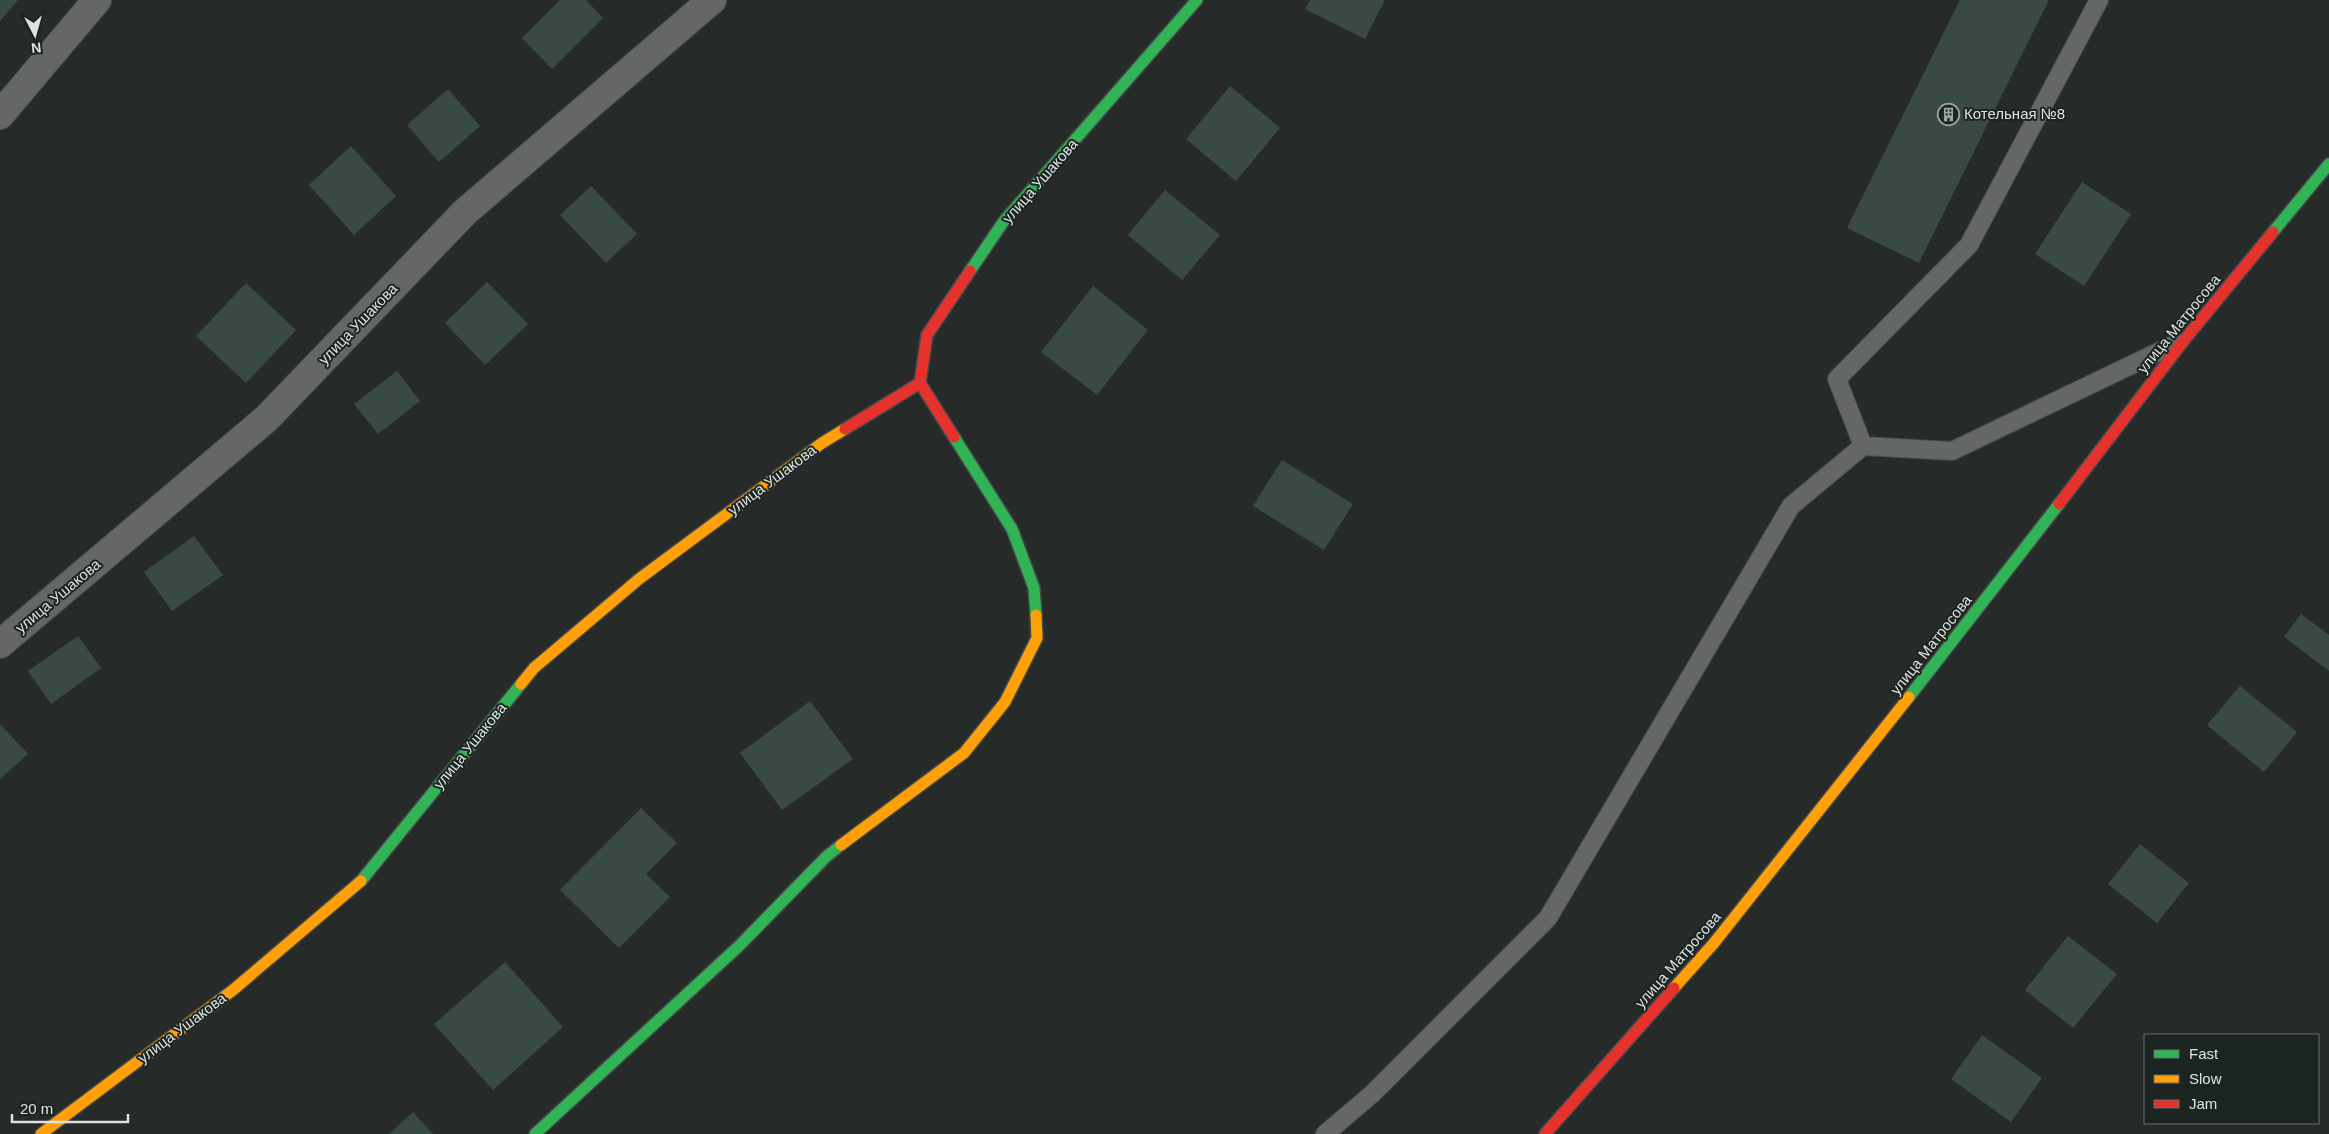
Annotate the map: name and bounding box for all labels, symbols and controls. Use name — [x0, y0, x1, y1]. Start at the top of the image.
north arrow — [10, 10, 60, 60]
text: N — [30, 39, 42, 56]
building icon: Котельная №8 — [1936, 102, 1960, 126]
place label: Котельная №8 — [1964, 105, 2065, 122]
street label: улица Ушакова — [998, 135, 1081, 226]
street label: улица Матросова — [2134, 271, 2224, 376]
street label: улица Ушакова — [315, 279, 401, 368]
street label: улица Ушакова — [724, 441, 820, 518]
street label: улица Ушакова — [12, 555, 104, 636]
street label: улица Матросова — [1886, 591, 1975, 698]
street label: улица Ушакова — [430, 699, 510, 792]
street label: улица Матросова — [1631, 908, 1724, 1011]
street label: улица Ушакова — [134, 989, 230, 1066]
legend — [2144, 1034, 2319, 1124]
text: Fast — [2189, 1045, 2219, 1062]
text: Slow — [2189, 1070, 2222, 1087]
scale bar — [12, 1092, 129, 1124]
text: Jam — [2189, 1095, 2217, 1112]
text: 20 m — [20, 1100, 53, 1117]

